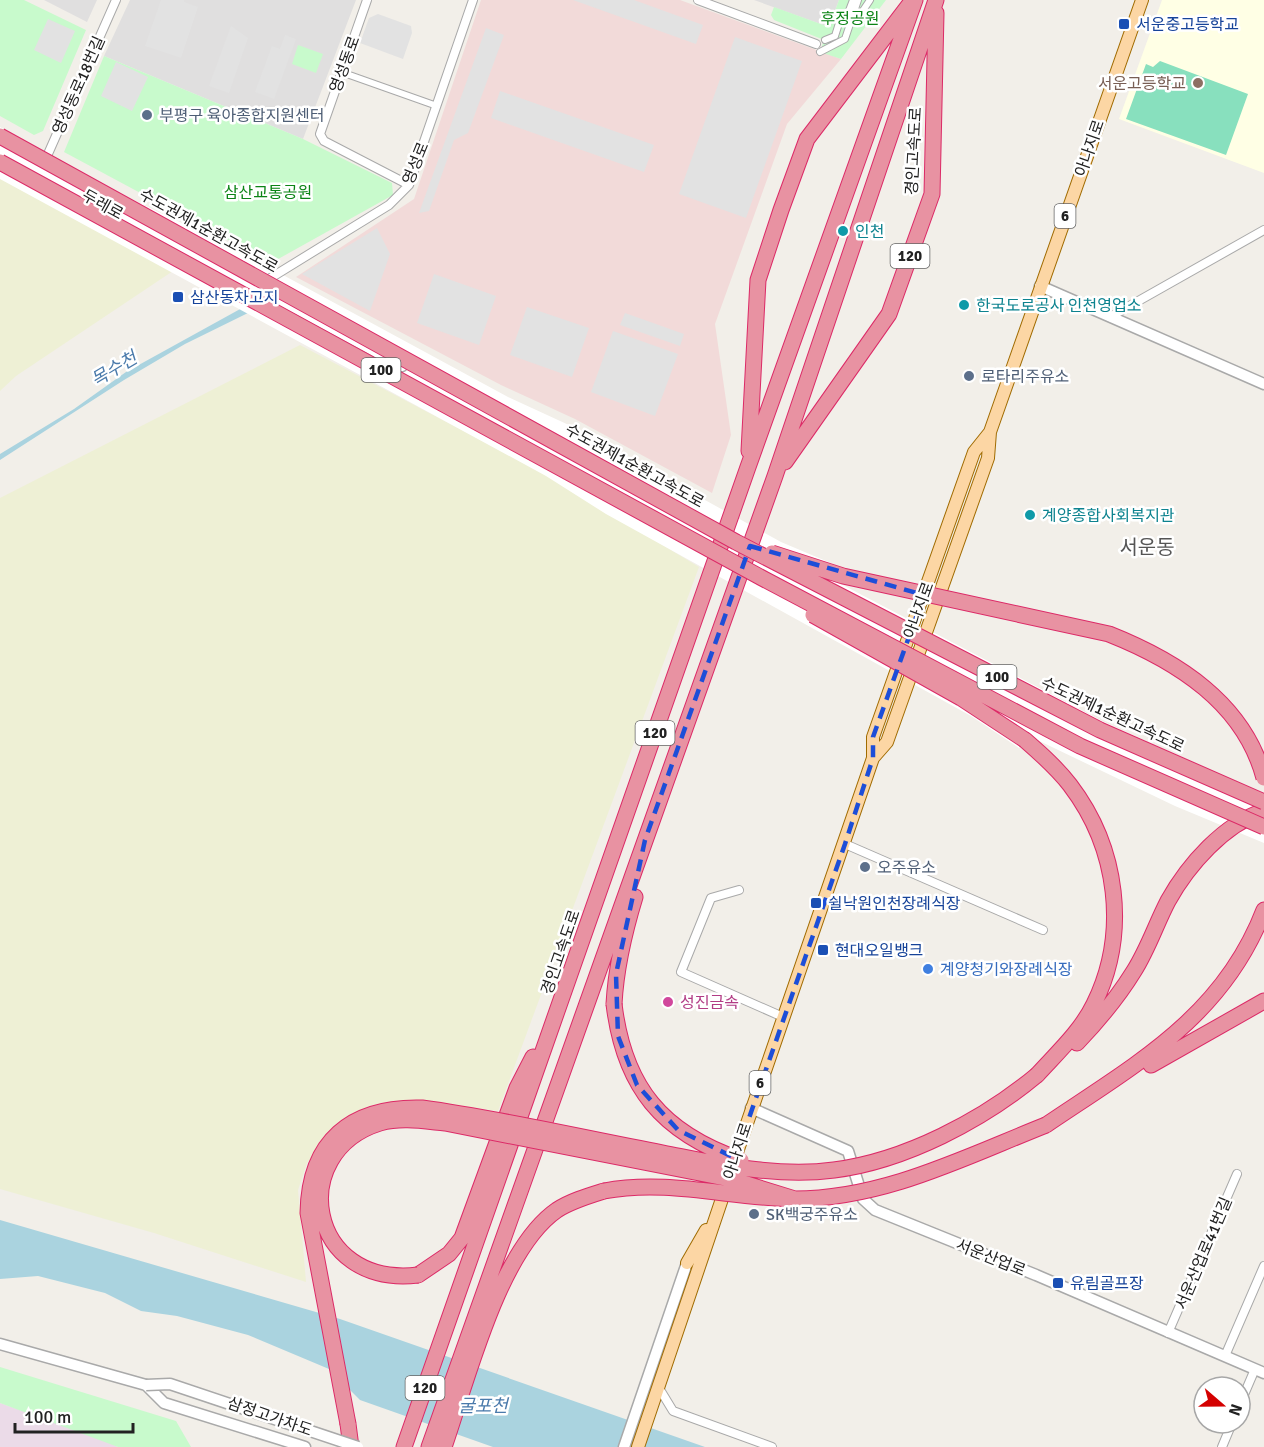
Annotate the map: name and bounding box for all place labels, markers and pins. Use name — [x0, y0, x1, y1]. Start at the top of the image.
place label: 서운중고등학교 — [1136, 15, 1239, 35]
marker: 서운중고등학교 — [1117, 17, 1131, 31]
place label: 서운고등학교 — [1098, 74, 1186, 94]
marker: 서운고등학교 — [1191, 76, 1205, 90]
place label: 부평구 육아종합지원센터 — [159, 106, 324, 126]
marker: 부평구 육아종합지원센터 — [140, 108, 154, 122]
place label: 인천 — [855, 222, 884, 242]
marker: 인천 — [836, 224, 850, 238]
place label: 삼산동차고지 — [190, 288, 278, 308]
marker: 삼산동차고지 — [171, 290, 185, 304]
place label: 한국도로공사 인천영업소 — [976, 296, 1141, 316]
marker: 한국도로공사 인천영업소 — [957, 298, 971, 312]
place label: 로타리주유소 — [981, 367, 1069, 387]
marker: 로타리주유소 — [962, 369, 976, 383]
place label: 계양종합사회복지관 — [1042, 506, 1175, 526]
marker: 계양종합사회복지관 — [1023, 508, 1037, 522]
place label: 오주유소 — [877, 858, 936, 878]
marker: 오주유소 — [858, 860, 872, 874]
place label: 쉴낙원인천장례식장 — [828, 894, 961, 914]
marker: 쉴낙원인천장례식장 — [809, 896, 823, 910]
place label: 현대오일뱅크 — [835, 941, 923, 961]
marker: 현대오일뱅크 — [816, 943, 830, 957]
place label: 계양청기와장례식장 — [940, 960, 1073, 980]
marker: 계양청기와장례식장 — [921, 962, 935, 976]
place label: 성진금속 — [680, 993, 739, 1013]
marker: 성진금속 — [661, 995, 675, 1009]
place label: SK백궁주유소 — [766, 1205, 858, 1225]
marker: SK백궁주유소 — [747, 1207, 761, 1221]
place label: 유림골프장 — [1070, 1274, 1144, 1294]
marker: 유림골프장 — [1051, 1276, 1065, 1290]

